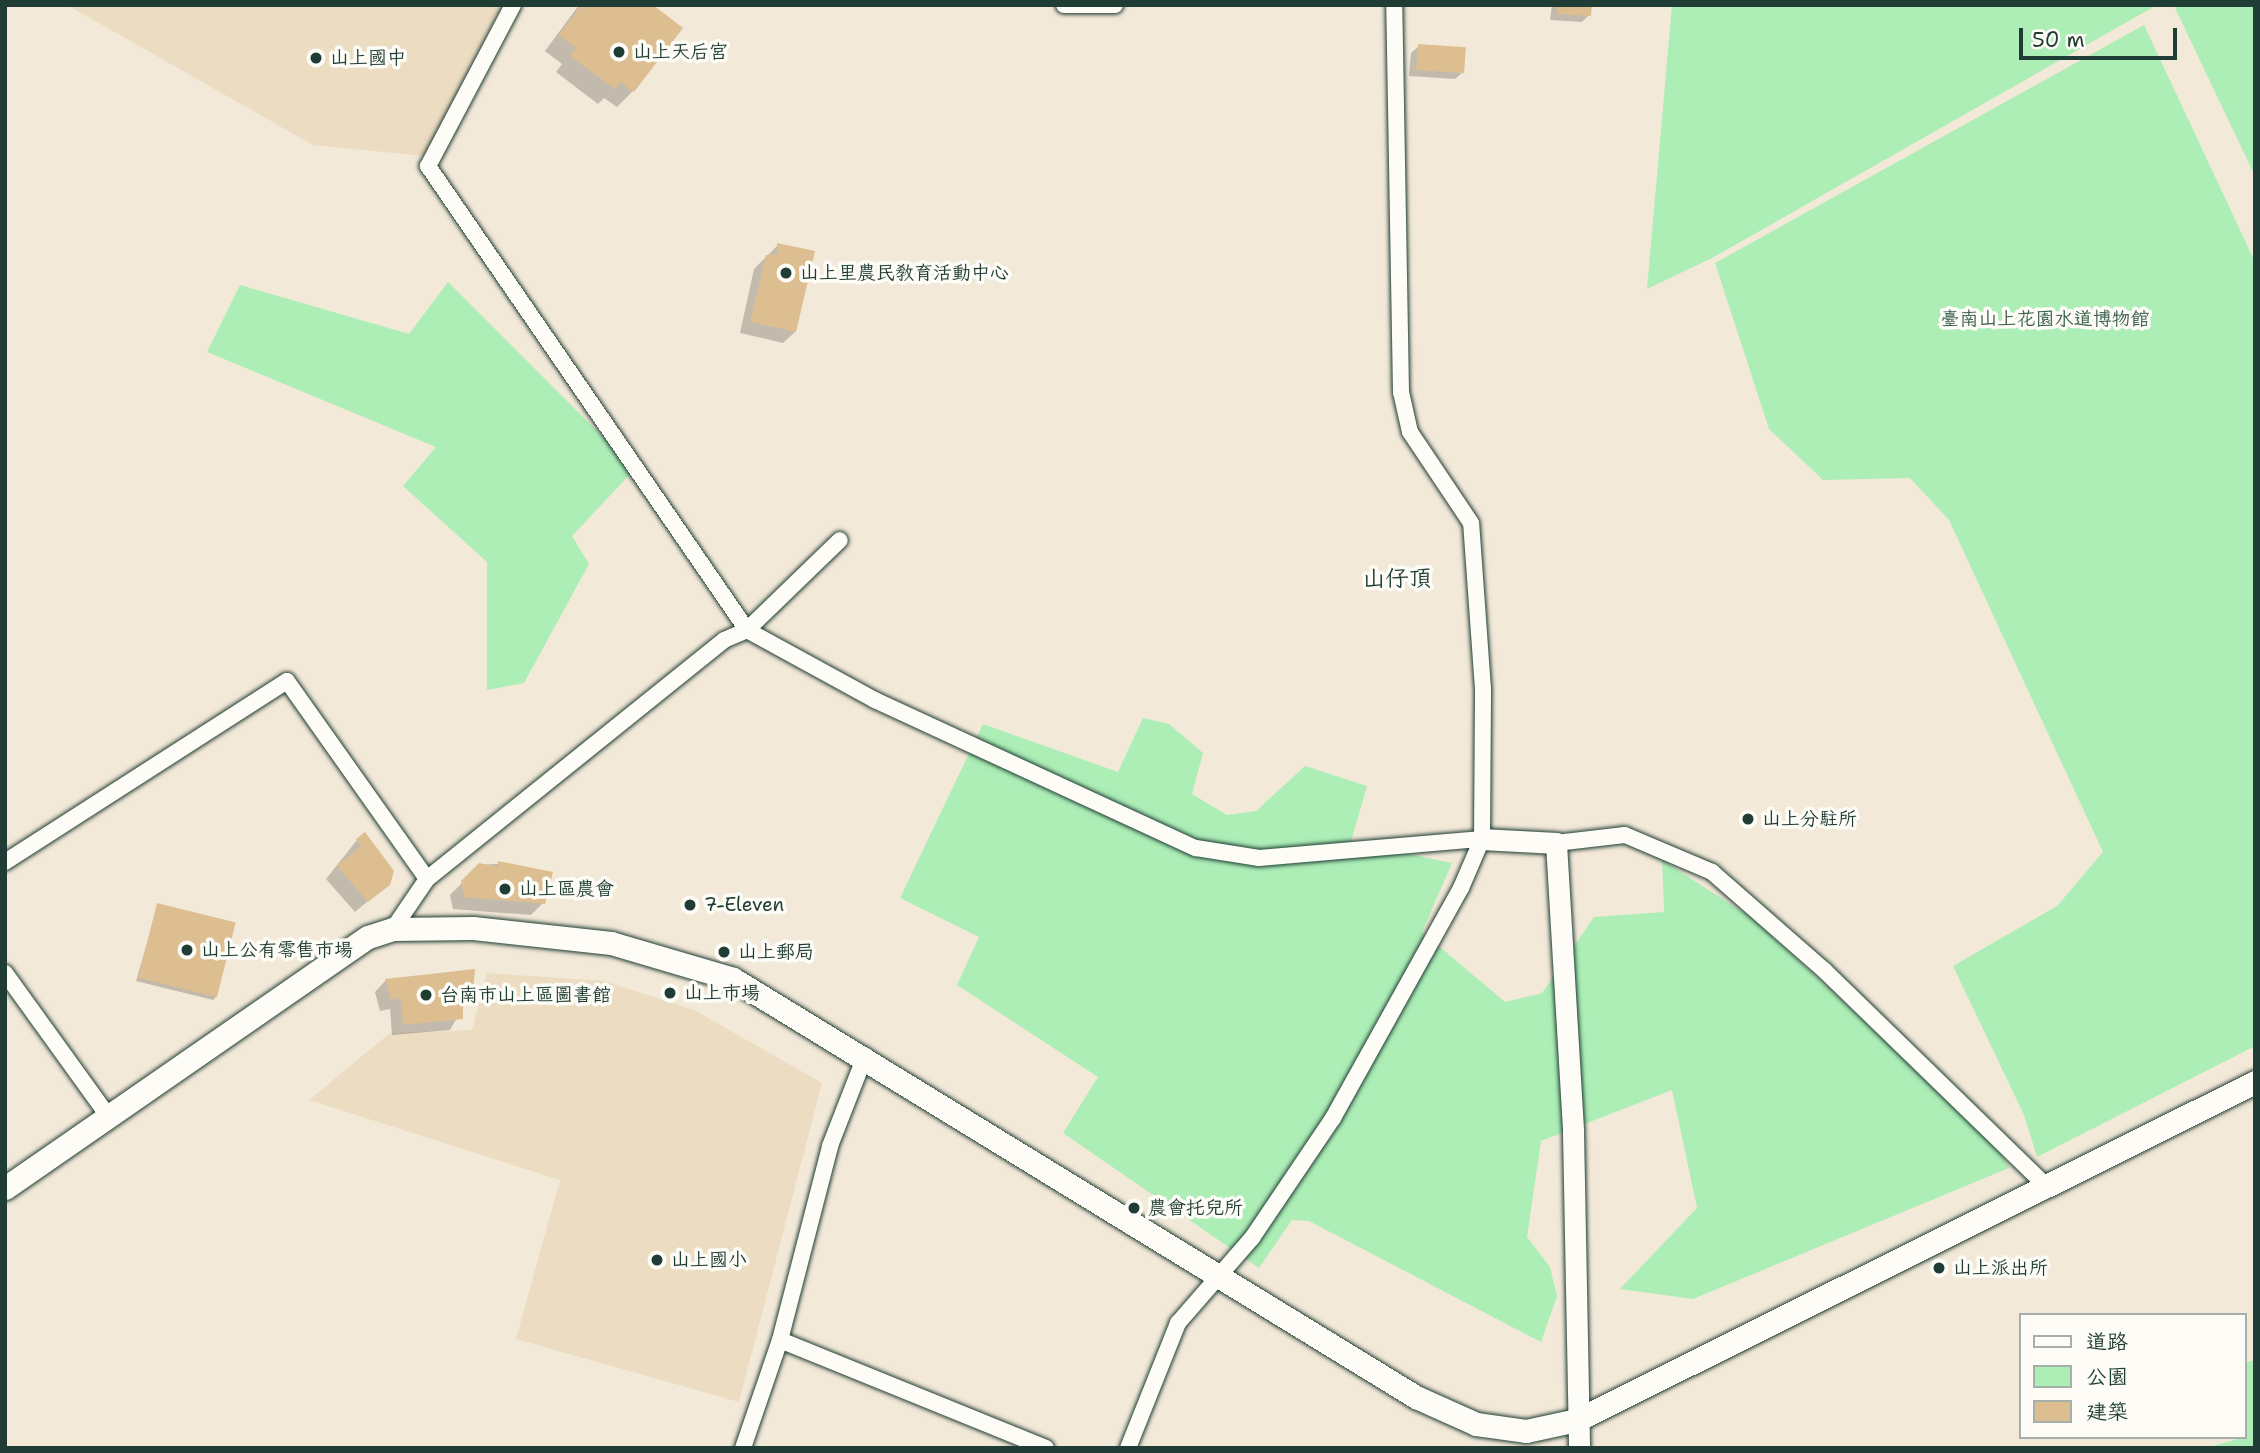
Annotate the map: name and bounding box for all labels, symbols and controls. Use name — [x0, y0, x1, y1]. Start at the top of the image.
scale bar — [2022, 14, 2180, 58]
text: 50 m — [2032, 26, 2085, 54]
place label: 山上天后宮 — [633, 41, 728, 63]
marker: 山上天后宮 — [611, 44, 627, 60]
place label: 山上國中 — [330, 47, 406, 69]
marker: 山上國中 — [308, 50, 324, 66]
place label: 山上里農民教育活動中心 — [800, 262, 1009, 284]
marker: 山上里農民教育活動中心 — [778, 265, 794, 281]
park label: 臺南山上花園水道博物館 — [1941, 308, 2149, 330]
district label: 山仔頂 — [1363, 564, 1431, 592]
place label: 山上分駐所 — [1762, 808, 1857, 830]
marker: 山上分駐所 — [1740, 811, 1756, 827]
place label: 山上區農會 — [519, 878, 614, 900]
marker: 山上區農會 — [497, 881, 513, 897]
place label: 7-Eleven — [704, 894, 784, 916]
marker: 7-Eleven — [682, 897, 698, 913]
place label: 山上公有零售市場 — [201, 939, 353, 961]
place label: 山上郵局 — [738, 941, 814, 963]
marker: 山上公有零售市場 — [179, 942, 195, 958]
marker: 山上郵局 — [716, 944, 732, 960]
place label: 山上市場 — [684, 982, 760, 1004]
place label: 台南市山上區圖書館 — [440, 984, 611, 1006]
marker: 山上市場 — [662, 985, 678, 1001]
marker: 台南市山上區圖書館 — [418, 987, 434, 1003]
place label: 農會托兒所 — [1148, 1197, 1243, 1219]
marker: 農會托兒所 — [1126, 1200, 1142, 1216]
place label: 山上國小 — [671, 1249, 747, 1271]
marker: 山上國小 — [649, 1252, 665, 1268]
place label: 山上派出所 — [1953, 1257, 2048, 1279]
marker: 山上派出所 — [1931, 1260, 1947, 1276]
legend — [2018, 1313, 2246, 1439]
text: 道路 — [2086, 1328, 2128, 1356]
text: 公園 — [2086, 1363, 2128, 1391]
text: 建築 — [2086, 1398, 2128, 1426]

